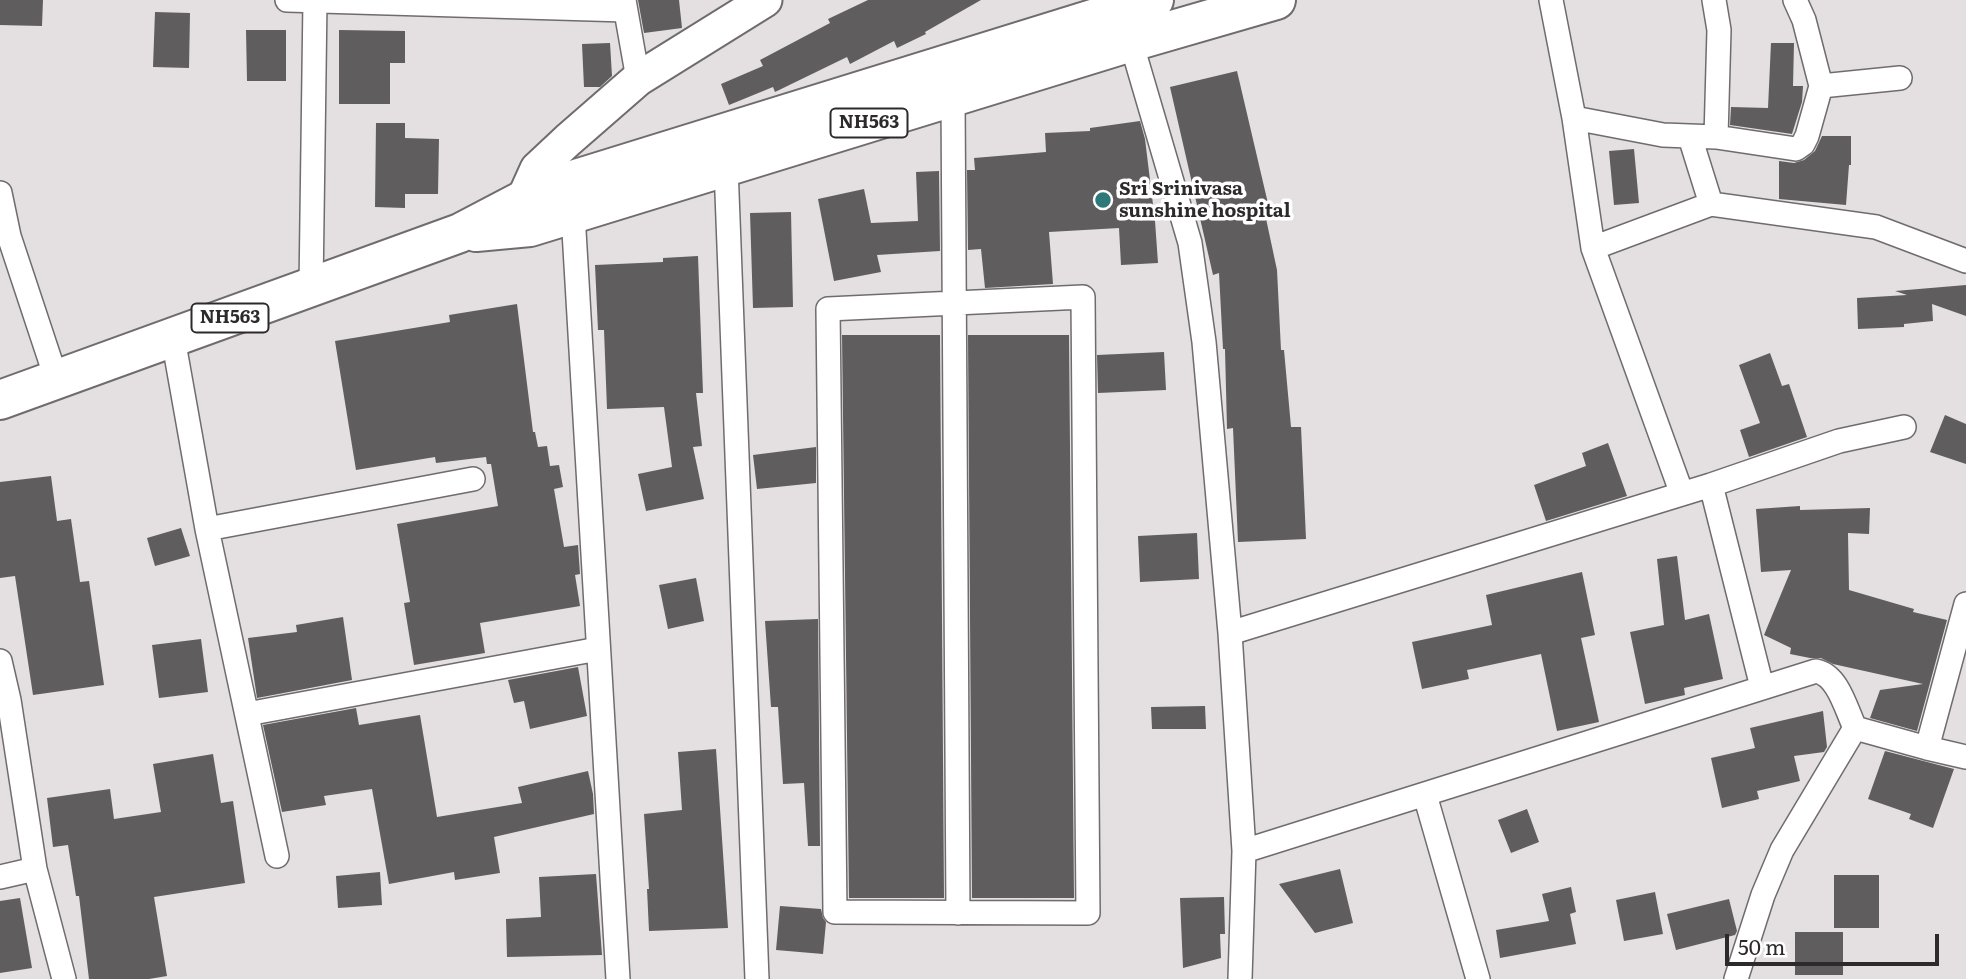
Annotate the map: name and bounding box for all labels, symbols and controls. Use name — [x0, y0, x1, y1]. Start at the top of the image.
road number: NH563 — [830, 109, 908, 138]
place label: Sri Srinivasa sunshine hospital — [1119, 178, 1291, 222]
marker: Sri Srinivasa sunshine hospital — [1093, 190, 1113, 210]
road number: NH563 — [191, 304, 268, 332]
scale bar — [1728, 920, 1941, 964]
text: 50 m — [1738, 930, 1785, 961]

